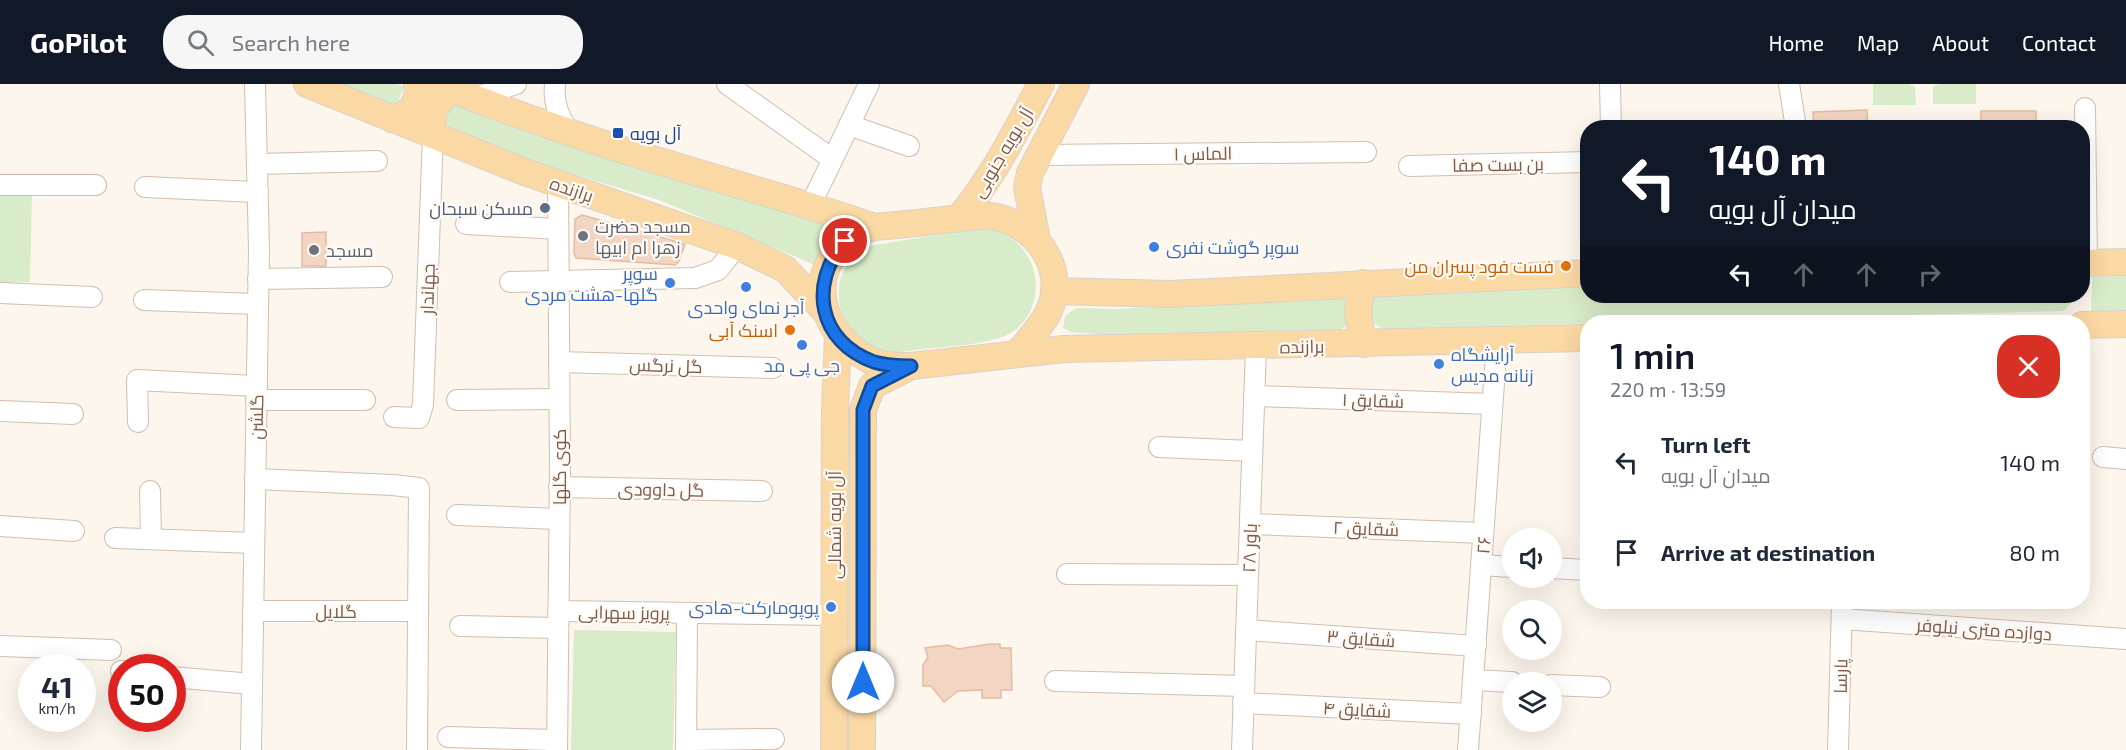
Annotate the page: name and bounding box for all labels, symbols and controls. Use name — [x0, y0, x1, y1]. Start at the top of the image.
search box — [163, 15, 583, 69]
text: GoPilot — [30, 25, 127, 59]
icon: search — [184, 26, 217, 59]
text: Search here — [232, 29, 350, 55]
text: Home — [1768, 30, 1824, 55]
text: Map — [1857, 30, 1899, 55]
text: About — [1932, 30, 1989, 55]
text: Contact — [2022, 30, 2096, 55]
street label: آل بویه جنوبی — [966, 103, 1039, 202]
place label: آل بویه — [630, 122, 681, 145]
marker: آل بویه — [611, 126, 625, 140]
text: 140 m — [1709, 133, 1826, 183]
street label: الماس ۱ — [1173, 141, 1233, 166]
icon: left — [1610, 144, 1688, 222]
street label: بن بست صفا — [1452, 152, 1544, 177]
street label: برازنده — [547, 171, 597, 208]
text: میدان آل بویه — [1709, 192, 1857, 224]
place label: مسکن سبحان — [429, 197, 533, 220]
marker: مسکن سبحان — [538, 201, 552, 215]
place label: مسجد حضرت زهرا ام ابیها — [595, 215, 691, 260]
pin — [819, 215, 870, 266]
icon: arrive — [828, 224, 861, 257]
marker: مسجد حضرت زهرا ام ابیها — [576, 229, 590, 243]
place label: سوپر گوشت نفری — [1166, 236, 1300, 260]
place label: مسجد — [326, 239, 374, 261]
marker: سوپر گوشت نفری — [1147, 240, 1161, 254]
marker: مسجد — [307, 243, 321, 257]
place label: فست فود پسران من — [1404, 255, 1554, 279]
icon: left — [1724, 258, 1757, 291]
icon: ahead — [1787, 258, 1820, 291]
icon: ahead — [1850, 258, 1883, 291]
icon: right — [1913, 258, 1946, 291]
marker: فست فود پسران من — [1559, 259, 1573, 273]
place label: سوپر گلها-هشت مردی — [525, 262, 658, 306]
street label: جهاندار — [415, 263, 440, 316]
marker: سوپر گلها-هشت مردی — [663, 276, 677, 290]
marker: آجر نمای واحدی — [739, 280, 753, 294]
place label: آجر نمای واحدی — [687, 296, 805, 319]
place label: اسنک آبی — [709, 319, 778, 342]
marker: اسنک آبی — [783, 323, 797, 337]
text: 1 min — [1610, 333, 1695, 376]
street label: برازنده — [1279, 335, 1325, 358]
button: close — [1997, 335, 2060, 398]
marker: جی پی مد — [795, 338, 809, 352]
place label: آرایشگاه زنانه مدیس — [1451, 343, 1534, 387]
street label: گل نرگس — [629, 353, 703, 378]
place label: جی پی مد — [764, 354, 840, 378]
marker: آرایشگاه زنانه مدیس — [1432, 357, 1446, 371]
text: 220 m · 13:59 — [1610, 377, 1726, 401]
street label: شقایق ۱ — [1341, 388, 1404, 414]
street label: گلشن — [245, 394, 268, 440]
street label: کوی گلها — [548, 429, 571, 505]
text: Turn left — [1661, 431, 1750, 457]
icon: left — [1610, 446, 1643, 479]
text: 140 m — [2000, 449, 2060, 475]
text: میدان آل بویه — [1661, 463, 1771, 487]
street label: آل بویه شمالی — [823, 471, 846, 579]
street label: گل داوودی — [617, 477, 705, 502]
street label: شقایق ۲ — [1332, 516, 1399, 542]
street label: باور ۲۸ — [1237, 523, 1262, 573]
map controls — [1502, 528, 1562, 732]
button: sound — [1502, 528, 1562, 588]
street label: ۲۶ — [1471, 535, 1495, 555]
icon: arrive — [1610, 536, 1643, 569]
text: Arrive at destination — [1661, 539, 1875, 565]
text: 80 m — [2009, 539, 2060, 565]
place label: پوپومارکت-هادی — [688, 596, 819, 620]
street label: گلایل — [315, 600, 357, 623]
street label: پرویز سهرابی — [578, 600, 670, 626]
marker: پوپومارکت-هادی — [824, 600, 838, 614]
button: search — [1502, 600, 1562, 660]
street label: دوازده متری نیلوفر — [1914, 613, 2053, 646]
street label: شقایق ۳ — [1326, 625, 1396, 653]
position arrow — [831, 650, 895, 714]
speed limit sign: 50 — [108, 654, 186, 732]
street label: پارسا — [1829, 658, 1853, 694]
text: 41 — [41, 668, 73, 704]
button: layers — [1502, 672, 1562, 732]
street label: شقایق ۴ — [1322, 696, 1392, 724]
text: km/h — [38, 699, 76, 717]

